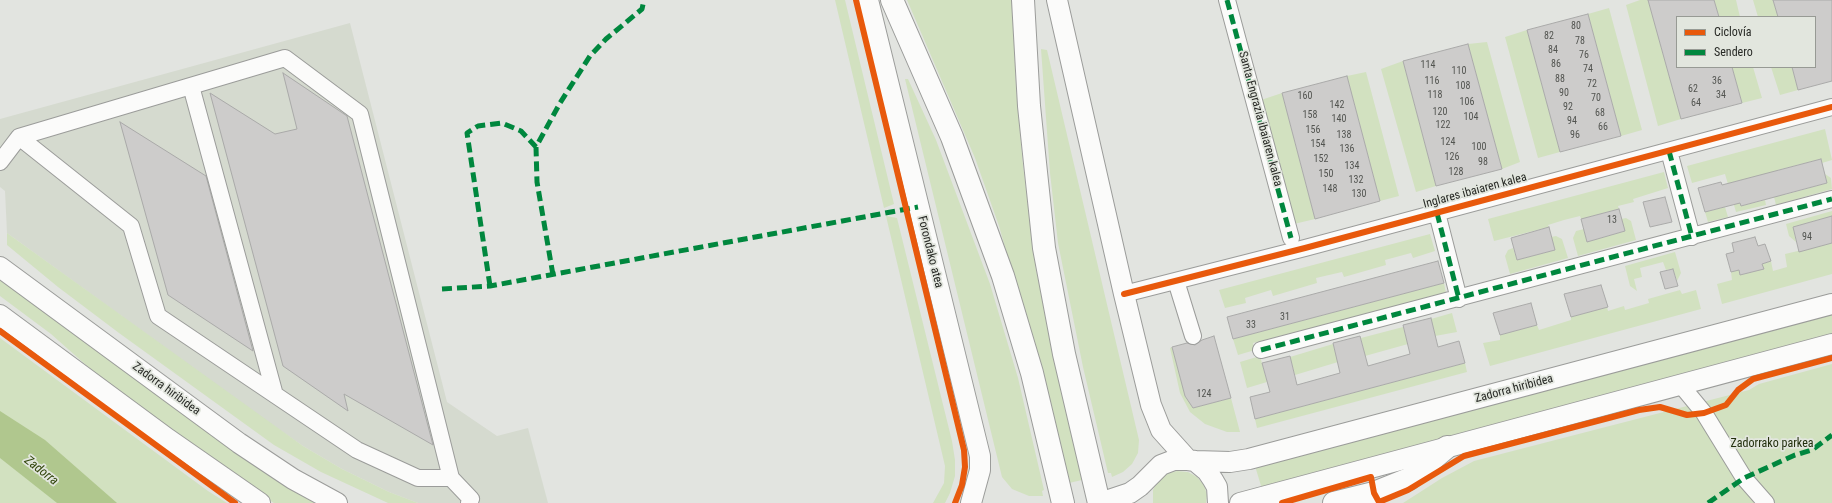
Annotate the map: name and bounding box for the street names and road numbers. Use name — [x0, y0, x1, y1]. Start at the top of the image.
street label: Santa Engrazia ibaiaren kalea — [1235, 50, 1285, 188]
street label: Inglares ibaiaren kalea — [1422, 170, 1528, 212]
street label: Forondako atea — [914, 215, 946, 289]
street label: Zadorra hiribidea — [129, 360, 203, 418]
street label: Zadorra hiribidea — [1473, 372, 1555, 406]

